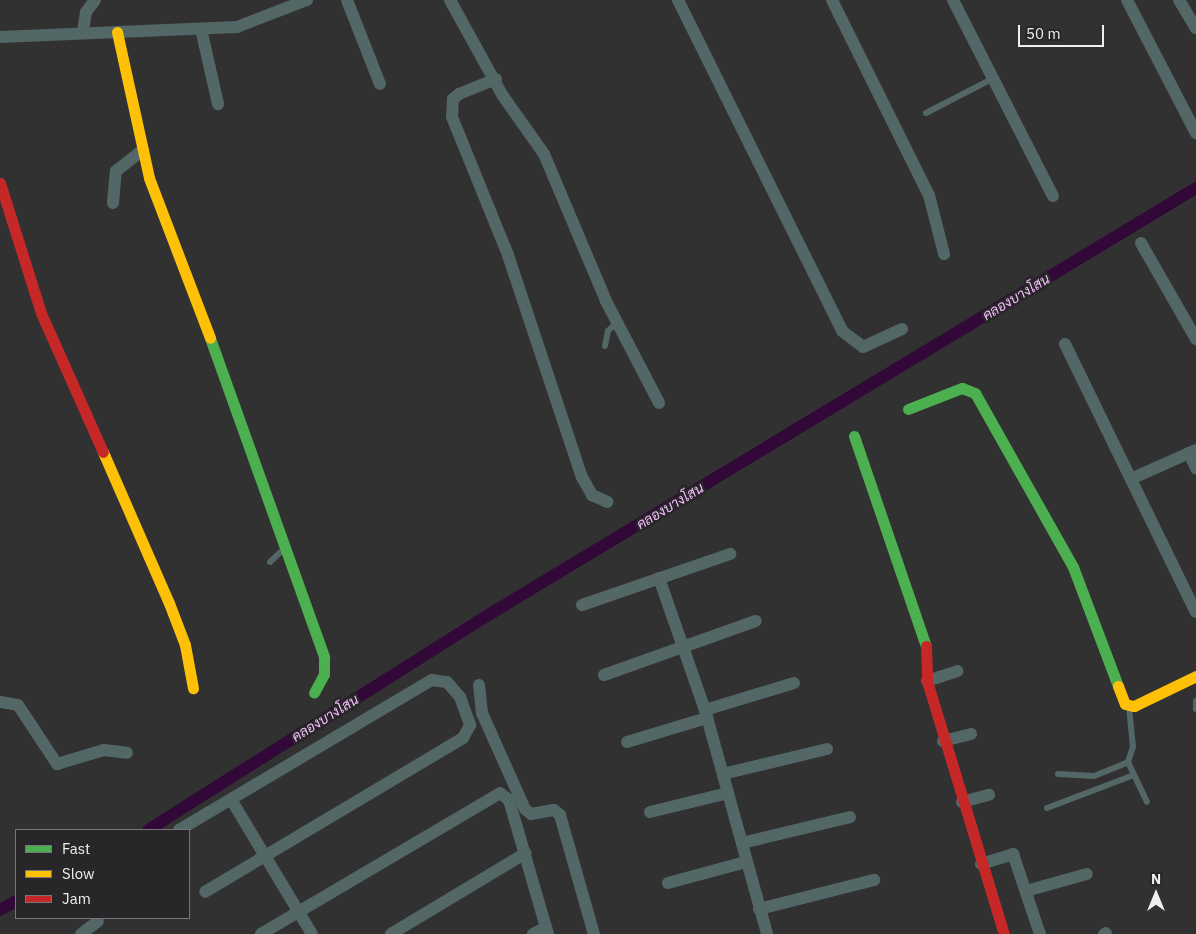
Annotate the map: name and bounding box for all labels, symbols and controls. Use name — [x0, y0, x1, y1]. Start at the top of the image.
scale bar — [1021, 15, 1107, 47]
text: 50 m — [1026, 24, 1061, 43]
water label: คลองบางโสน — [979, 270, 1053, 324]
water label: คลองบางโสน — [633, 479, 707, 533]
water label: คลองบางโสน — [288, 691, 362, 745]
legend — [15, 829, 190, 919]
text: Fast — [62, 839, 90, 858]
text: Slow — [62, 864, 95, 883]
north arrow — [1131, 869, 1181, 919]
text: N — [1151, 870, 1161, 888]
text: Jam — [62, 889, 91, 908]

